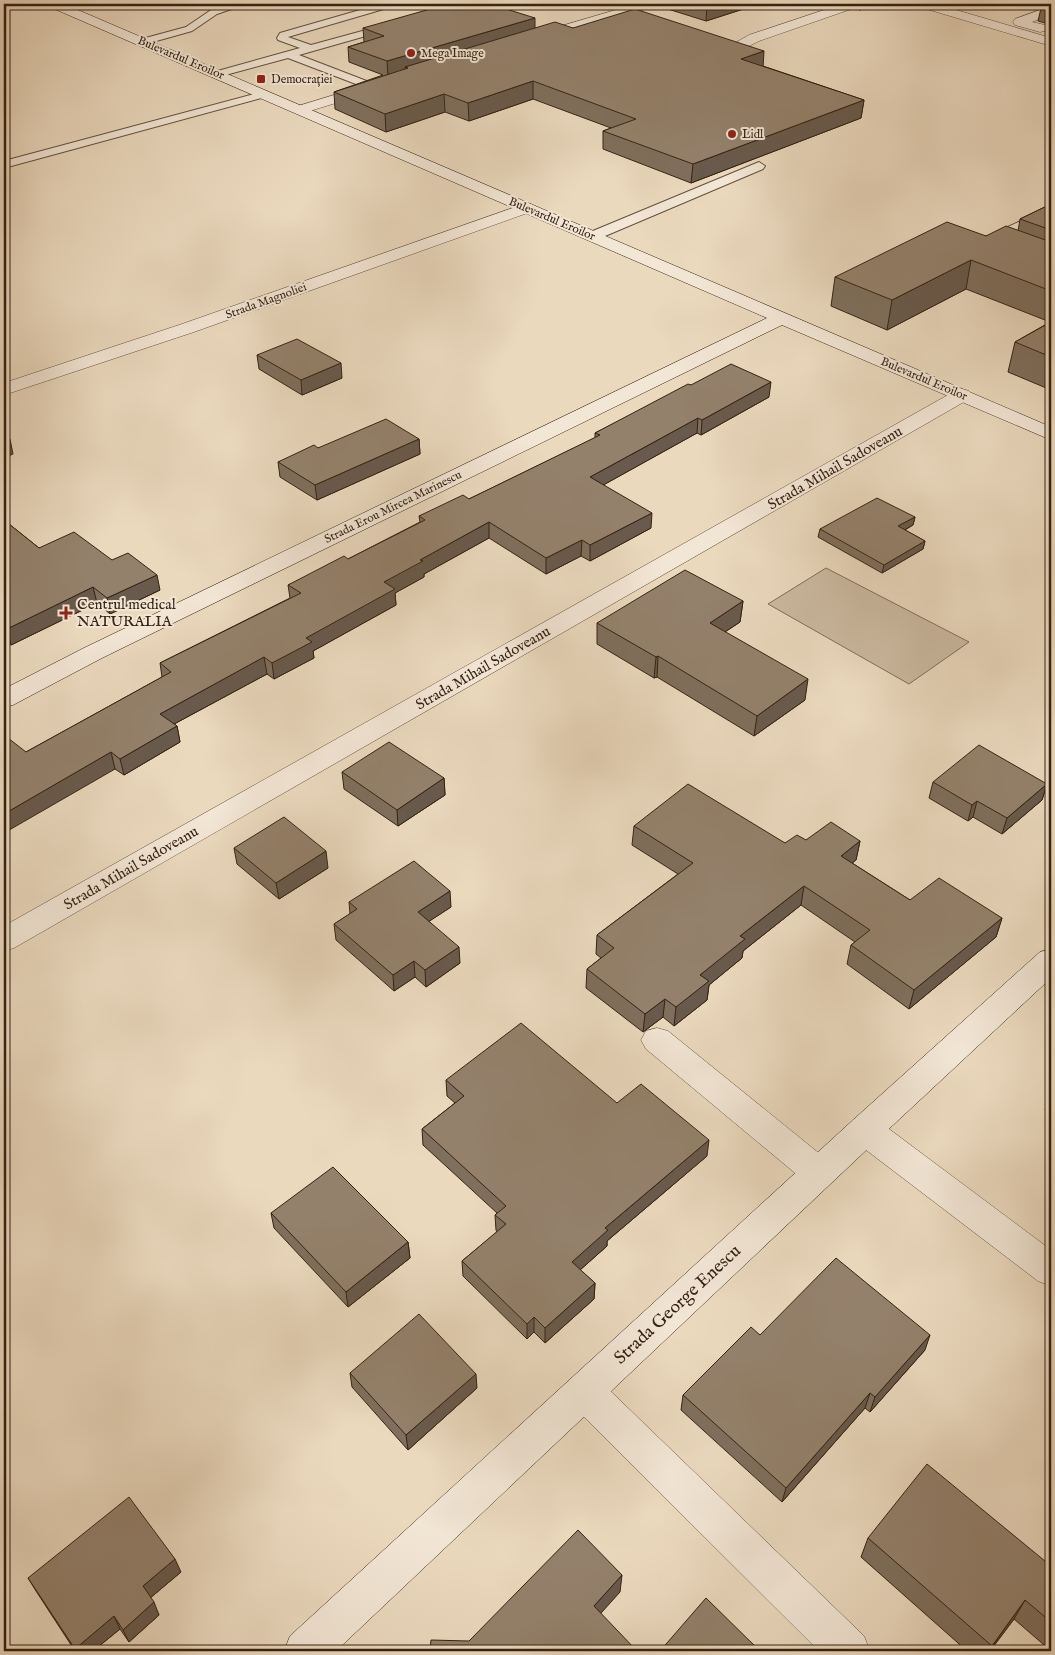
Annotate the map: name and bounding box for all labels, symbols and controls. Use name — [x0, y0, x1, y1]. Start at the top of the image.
street label: Bulevardul Eroilor — [135, 33, 227, 83]
place label: Mega Image — [421, 46, 484, 61]
marker: Mega Image — [405, 47, 417, 59]
place label: Democrației — [271, 72, 333, 87]
marker: Democrației — [255, 73, 267, 85]
place label: Lidl — [742, 127, 764, 142]
marker: Lidl — [726, 128, 738, 140]
street label: Bulevardul Eroilor — [506, 194, 598, 244]
street label: Strada Magnoliei — [223, 279, 309, 323]
street label: Bulevardul Eroilor — [878, 354, 970, 404]
street label: Strada Mihail Sadoveanu — [764, 422, 906, 514]
street label: Strada Erou Mircea Marinescu — [322, 467, 464, 547]
place label: Centrul medical NATURALIA — [77, 595, 177, 631]
marker: Centrul medical NATURALIA — [59, 606, 73, 620]
street label: Strada Mihail Sadoveanu — [412, 622, 554, 714]
street label: Strada Mihail Sadoveanu — [60, 822, 202, 914]
street label: Strada George Enescu — [610, 1240, 746, 1370]

